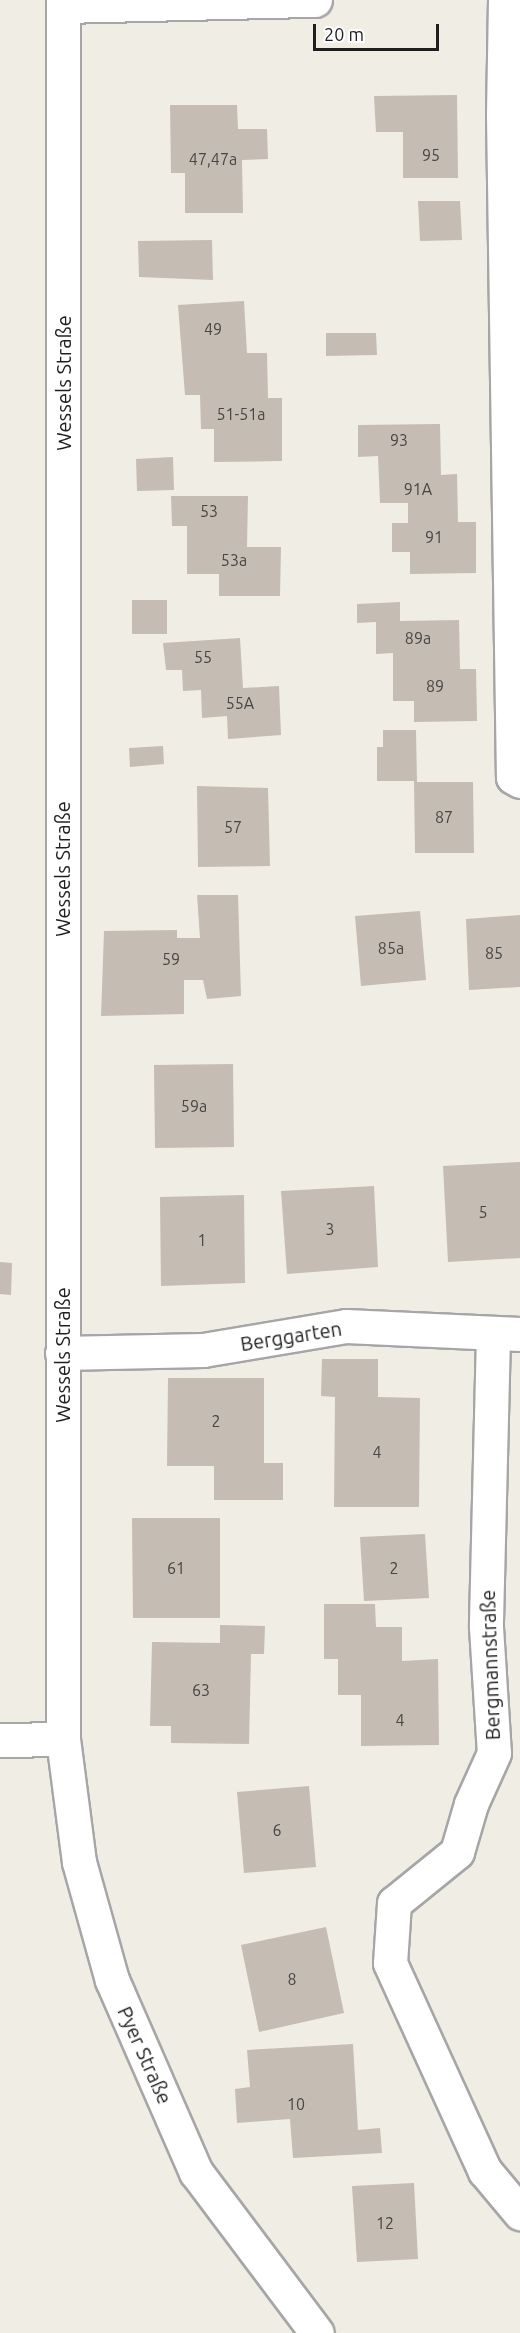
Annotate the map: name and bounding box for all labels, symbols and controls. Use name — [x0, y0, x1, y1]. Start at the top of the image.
scale bar — [316, 12, 442, 50]
text: 20 m — [324, 24, 364, 44]
house number: 95 — [422, 145, 440, 165]
house number: 47,47a — [189, 149, 237, 169]
street label: Wessels Straße — [51, 315, 75, 451]
house number: 49 — [204, 319, 222, 339]
house number: 51-51a — [217, 404, 265, 424]
house number: 93 — [390, 430, 408, 450]
house number: 91A — [404, 479, 432, 499]
house number: 53 — [200, 501, 218, 521]
house number: 91 — [425, 527, 443, 547]
house number: 53a — [221, 550, 247, 570]
house number: 89a — [405, 628, 431, 648]
house number: 55 — [194, 647, 212, 667]
house number: 89 — [426, 676, 444, 696]
house number: 55A — [226, 693, 254, 713]
street label: Wessels Straße — [50, 801, 74, 937]
house number: 87 — [435, 807, 453, 827]
house number: 57 — [224, 817, 242, 837]
house number: 85a — [378, 938, 404, 958]
house number: 85 — [485, 943, 503, 963]
house number: 59 — [162, 949, 180, 969]
house number: 59a — [181, 1096, 207, 1116]
house number: 5 — [478, 1202, 488, 1222]
house number: 3 — [325, 1219, 335, 1239]
house number: 1 — [197, 1230, 207, 1250]
street label: Wessels Straße — [50, 1287, 74, 1423]
street label: Berggarten — [239, 1316, 343, 1356]
house number: 2 — [211, 1411, 221, 1431]
house number: 4 — [372, 1442, 382, 1462]
house number: 61 — [167, 1558, 185, 1578]
house number: 2 — [389, 1558, 399, 1578]
street label: Bergmannstraße — [475, 1589, 505, 1741]
house number: 63 — [192, 1680, 210, 1700]
house number: 4 — [395, 1710, 405, 1730]
house number: 6 — [272, 1820, 282, 1840]
house number: 8 — [287, 1969, 297, 1989]
street label: Pyer Straße — [113, 2002, 177, 2108]
house number: 10 — [287, 2094, 305, 2114]
house number: 12 — [376, 2213, 394, 2233]

